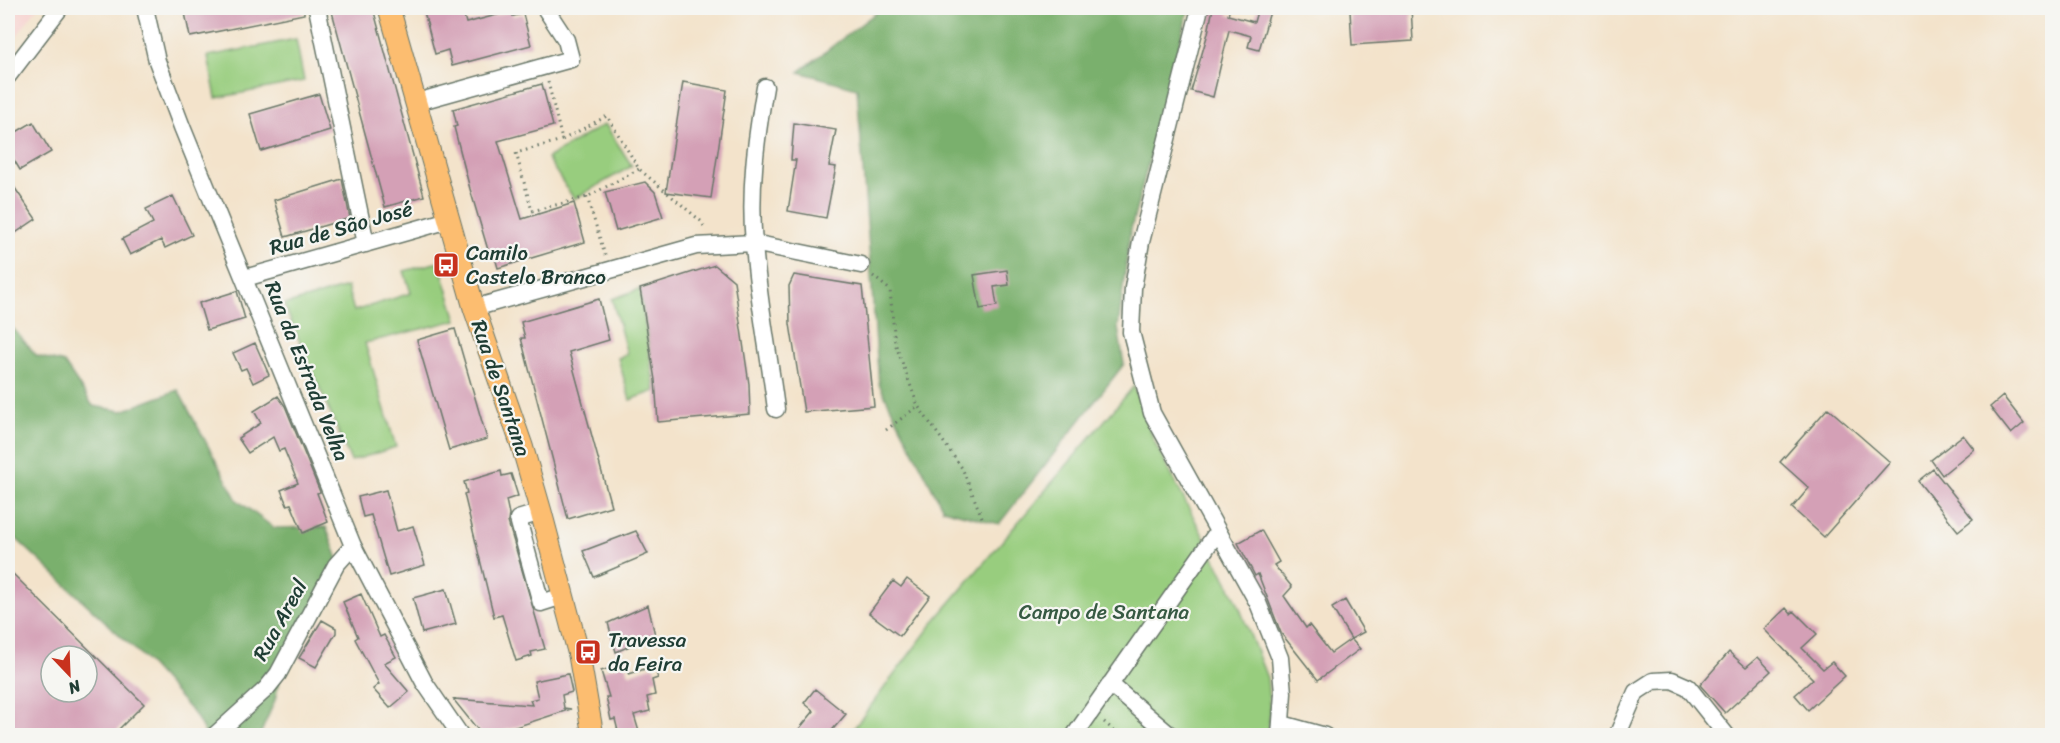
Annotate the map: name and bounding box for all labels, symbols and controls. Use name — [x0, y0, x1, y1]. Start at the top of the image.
street label: Rua de São José — [265, 189, 417, 267]
place label: Camilo Castelo Branco — [466, 234, 606, 296]
bus stop icon: Camilo Castelo Branco — [431, 250, 461, 280]
street label: Rua da Estrada Velha — [254, 275, 361, 467]
street label: Rua de Santana — [460, 314, 542, 462]
street label: Rua Areal — [242, 571, 319, 668]
park label: Campo de Santana — [1019, 593, 1190, 631]
place label: Travessa da Feira — [608, 621, 687, 683]
bus stop icon: Travessa da Feira — [573, 637, 603, 667]
north arrow — [39, 644, 99, 704]
text: N — [63, 671, 86, 703]

